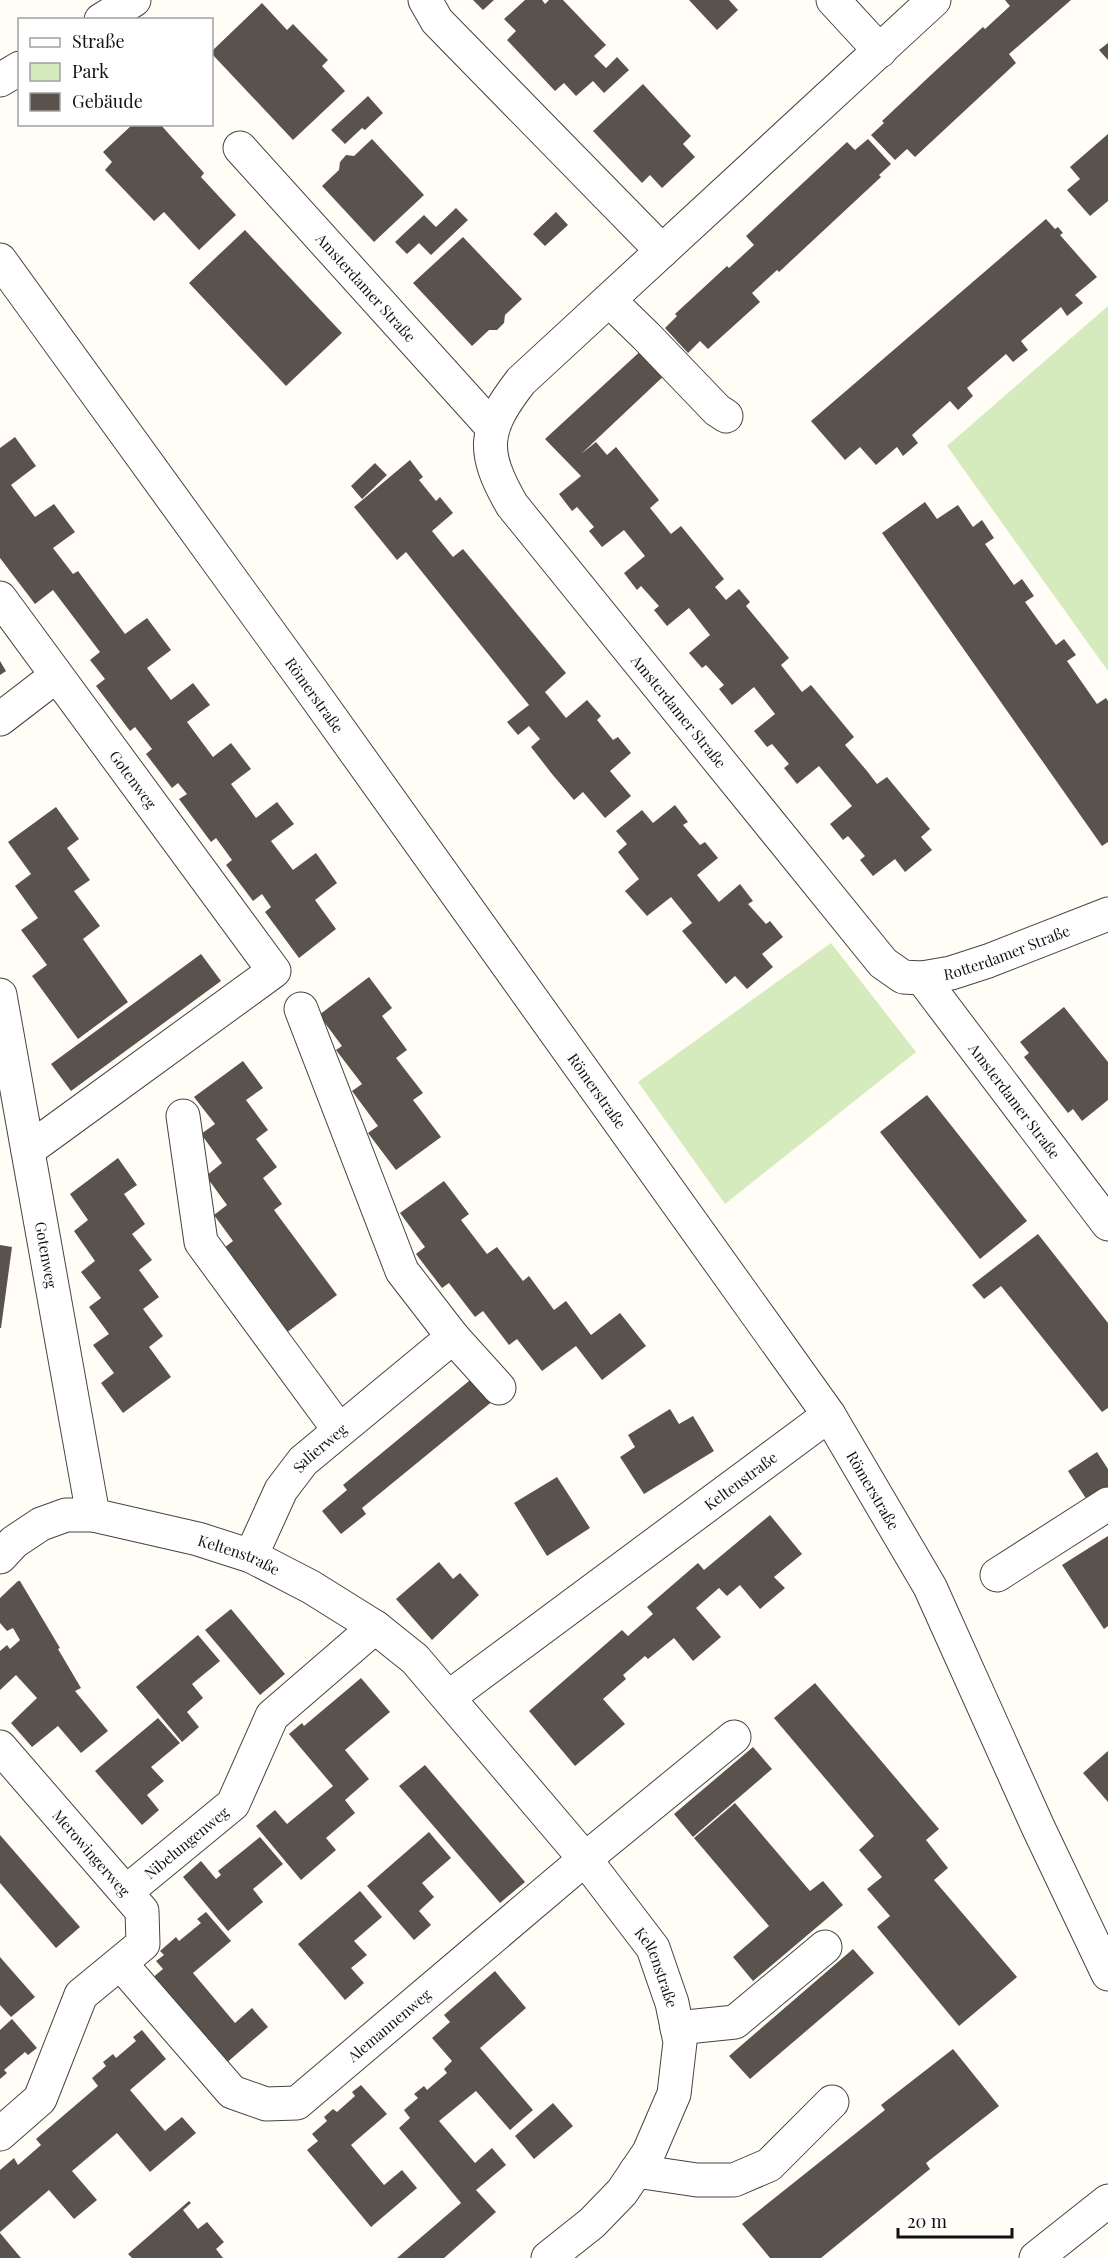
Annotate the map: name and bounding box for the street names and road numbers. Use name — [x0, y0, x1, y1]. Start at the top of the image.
street label: Amsterdamer Straße — [311, 228, 420, 346]
street label: Amsterdamer Straße — [627, 650, 731, 772]
street label: Römerstraße — [281, 653, 349, 737]
street label: Gotenweg — [105, 746, 161, 812]
street label: Rotterdamer Straße — [942, 920, 1073, 984]
street label: Amsterdamer Straße — [964, 1038, 1065, 1163]
street label: Römerstraße — [563, 1049, 631, 1132]
street label: Gotenweg — [31, 1220, 62, 1290]
street label: Salierweg — [288, 1419, 351, 1476]
street label: Keltenstraße — [700, 1447, 781, 1514]
street label: Römerstraße — [842, 1447, 904, 1533]
street label: Keltenstraße — [196, 1530, 283, 1579]
street label: Nibelungenweg — [140, 1802, 233, 1883]
street label: Merowingerweg — [49, 1805, 135, 1901]
street label: Keltenstraße — [631, 1923, 683, 2009]
street label: Alemannenweg — [342, 1984, 435, 2067]

